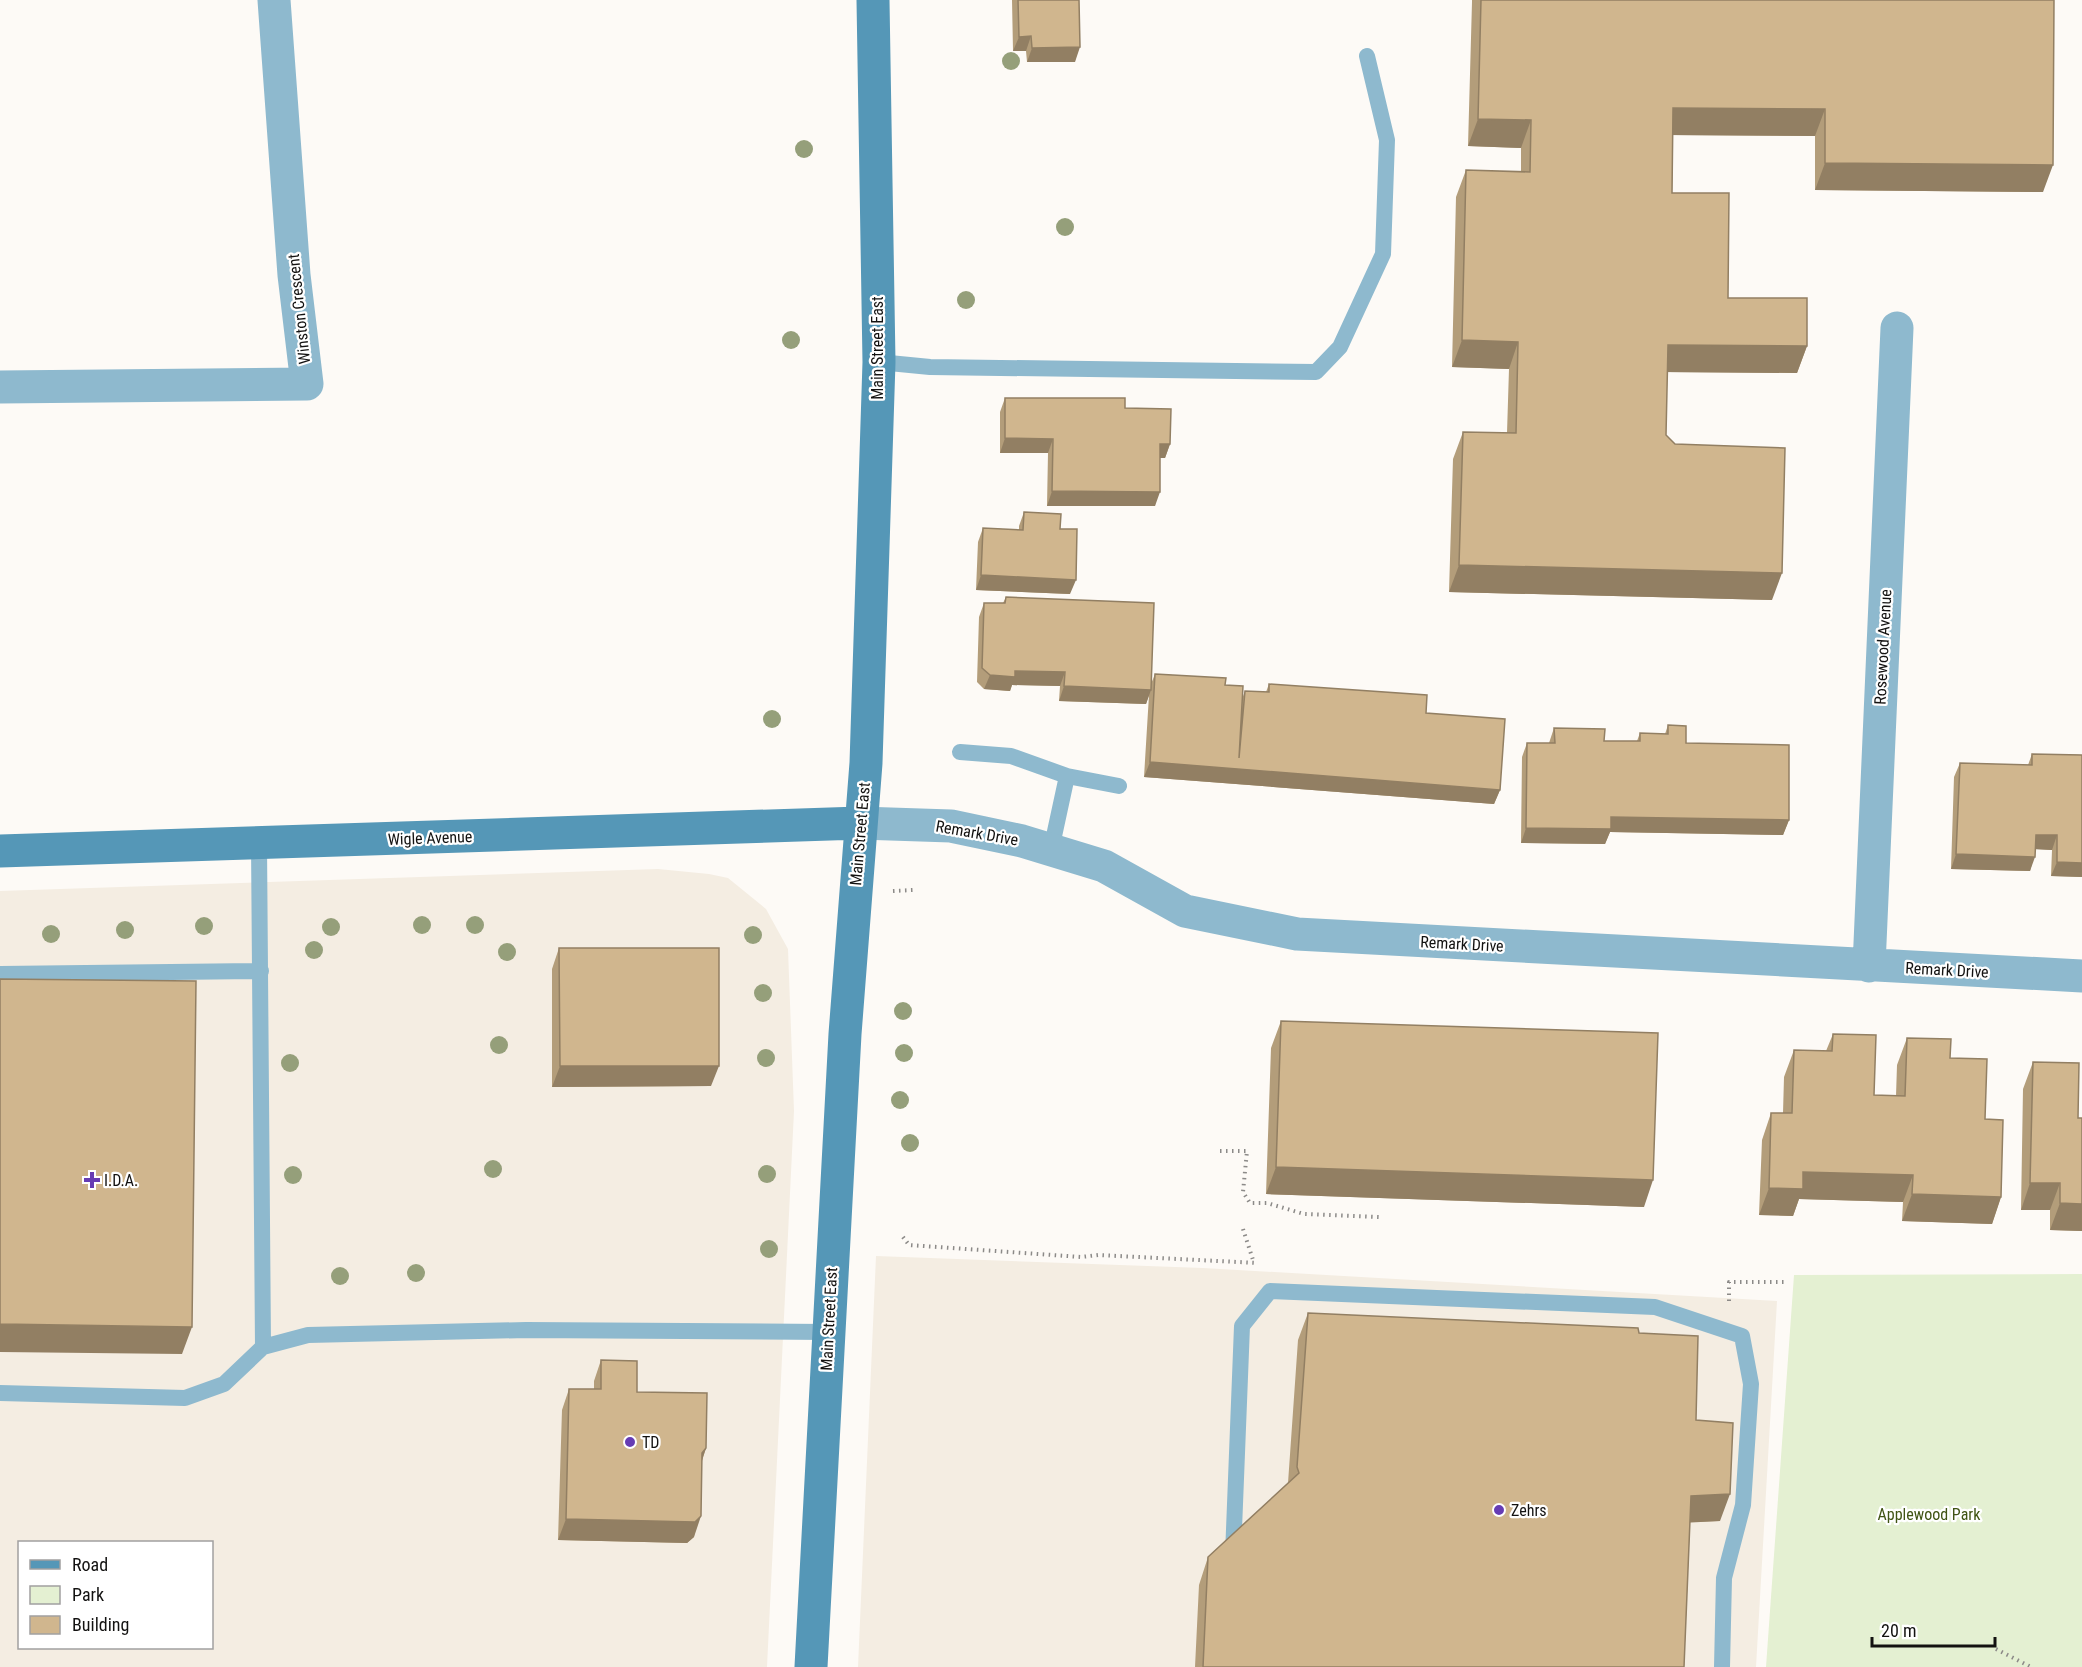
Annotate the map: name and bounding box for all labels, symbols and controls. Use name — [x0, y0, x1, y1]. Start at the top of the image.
street label: Winston Crescent — [284, 253, 314, 365]
street label: Main Street East — [868, 296, 887, 400]
street label: Rosewood Avenue — [1870, 589, 1896, 705]
street label: Main Street East — [846, 781, 874, 886]
street label: Remark Drive — [934, 816, 1020, 850]
street label: Wigle Avenue — [387, 827, 473, 849]
street label: Remark Drive — [1420, 932, 1504, 956]
street label: Remark Drive — [1905, 958, 1989, 982]
place label: I.D.A. — [104, 1171, 138, 1190]
marker: I.D.A. — [85, 1173, 99, 1187]
street label: Main Street East — [817, 1266, 841, 1371]
place label: TD — [642, 1433, 659, 1452]
marker: TD — [623, 1435, 637, 1449]
place label: Zehrs — [1511, 1501, 1547, 1520]
marker: Zehrs — [1492, 1503, 1506, 1517]
park label: Applewood Park — [1878, 1505, 1981, 1524]
legend — [18, 1541, 213, 1649]
text: Road — [72, 1554, 108, 1575]
text: Park — [72, 1584, 104, 1605]
scale bar — [1872, 1610, 1995, 1648]
text: Building — [72, 1614, 129, 1635]
text: 20 m — [1881, 1620, 1916, 1641]

